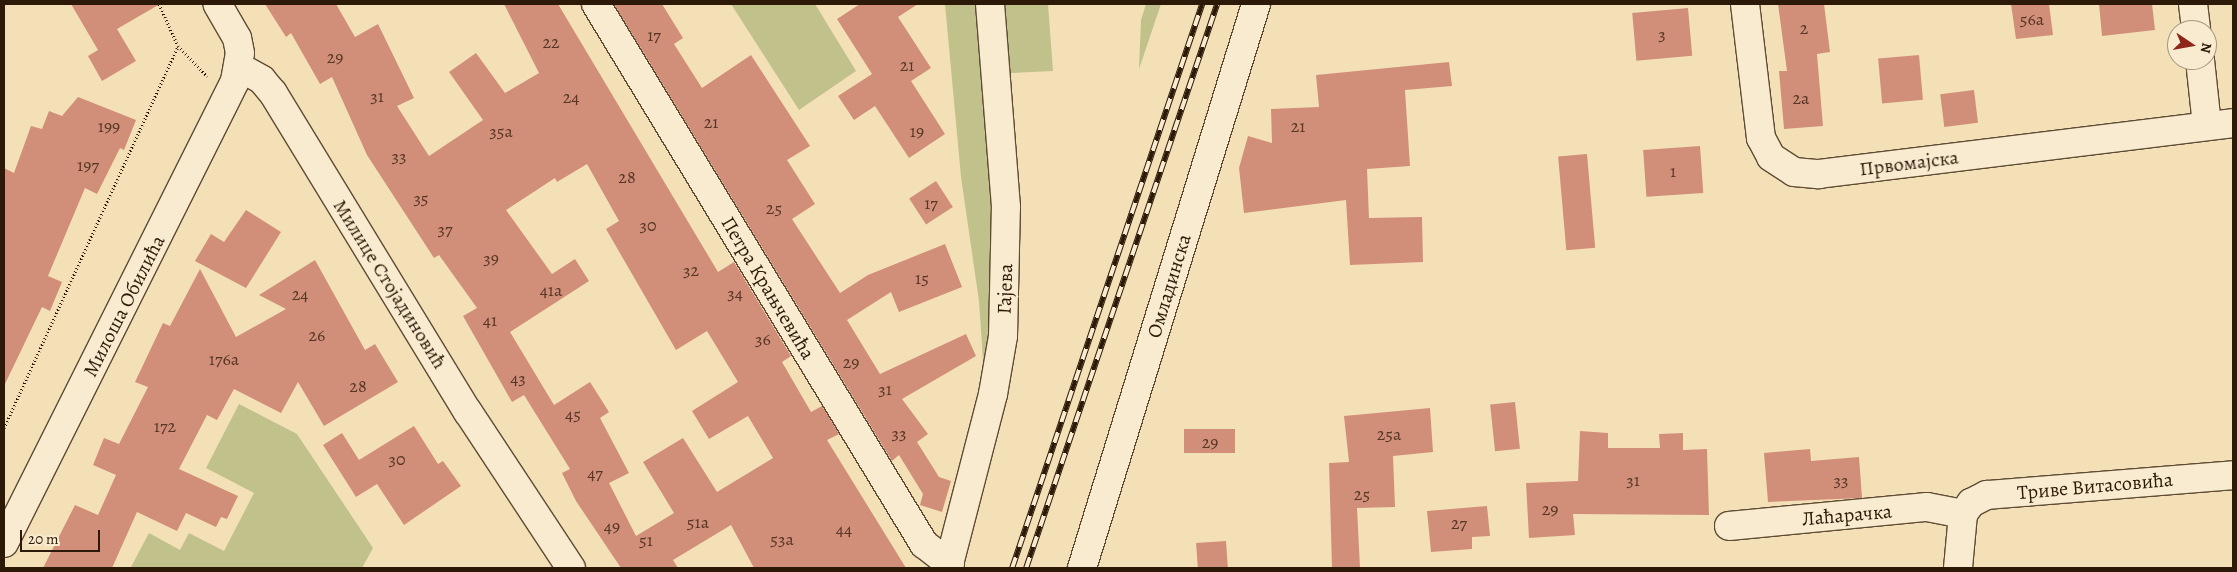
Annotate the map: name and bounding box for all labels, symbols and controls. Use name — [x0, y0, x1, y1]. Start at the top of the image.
house number: 56a — [2020, 8, 2044, 30]
house number: 2 — [1800, 17, 1808, 39]
north arrow — [2167, 20, 2217, 70]
house number: 3 — [1658, 23, 1666, 45]
house number: 17 — [647, 24, 661, 46]
house number: 22 — [542, 31, 560, 53]
text: N — [2196, 41, 2217, 55]
house number: 29 — [327, 46, 343, 68]
house number: 21 — [900, 54, 914, 76]
house number: 31 — [370, 85, 384, 107]
house number: 24 — [563, 86, 579, 108]
house number: 2a — [1793, 87, 1809, 109]
house number: 21 — [704, 111, 718, 133]
house number: 199 — [98, 115, 120, 137]
house number: 21 — [1291, 115, 1305, 137]
house number: 35a — [489, 120, 513, 142]
house number: 19 — [910, 120, 924, 142]
house number: 33 — [392, 145, 406, 167]
street label: Првомајска — [1858, 145, 1960, 181]
house number: 197 — [77, 154, 99, 176]
house number: 1 — [1670, 160, 1676, 182]
house number: 28 — [618, 166, 636, 188]
house number: 35 — [413, 187, 429, 209]
house number: 17 — [924, 192, 938, 214]
street label: Милице Стојадиновић — [328, 195, 452, 373]
house number: 25 — [766, 197, 782, 219]
street label: Петра Крањчевића — [716, 212, 820, 364]
house number: 30 — [639, 214, 657, 236]
house number: 37 — [437, 218, 453, 240]
street label: Милоша Обилића — [78, 231, 170, 381]
street label: Омладинска — [1142, 231, 1196, 341]
house number: 39 — [483, 247, 499, 269]
house number: 32 — [683, 259, 699, 281]
street label: Гајева — [992, 263, 1018, 315]
house number: 15 — [915, 267, 929, 289]
house number: 41a — [540, 279, 562, 301]
house number: 34 — [727, 282, 743, 304]
house number: 24 — [292, 283, 308, 305]
house number: 41 — [483, 309, 497, 331]
house number: 26 — [309, 324, 325, 346]
house number: 36 — [755, 328, 771, 350]
house number: 176a — [209, 348, 239, 370]
house number: 29 — [843, 351, 859, 373]
house number: 43 — [510, 367, 526, 389]
house number: 28 — [349, 375, 367, 397]
house number: 31 — [878, 378, 892, 400]
house number: 45 — [565, 403, 581, 425]
house number: 172 — [154, 415, 176, 437]
house number: 33 — [892, 422, 906, 444]
house number: 25a — [1377, 423, 1401, 445]
house number: 29 — [1202, 431, 1218, 453]
house number: 30 — [388, 448, 406, 470]
house number: 47 — [587, 462, 603, 484]
street label: Триве Витасовића — [2016, 467, 2174, 505]
house number: 31 — [1626, 469, 1640, 491]
house number: 33 — [1834, 469, 1848, 491]
house number: 25 — [1354, 483, 1370, 505]
house number: 29 — [1542, 498, 1558, 520]
street label: Лаћарачка — [1801, 499, 1893, 531]
house number: 51a — [687, 511, 709, 533]
house number: 27 — [1451, 512, 1467, 534]
house number: 49 — [604, 515, 620, 537]
house number: 44 — [836, 518, 852, 540]
scale bar — [22, 520, 102, 552]
house number: 53a — [770, 528, 794, 550]
text: 20 m — [28, 529, 59, 549]
house number: 51 — [639, 529, 653, 551]

